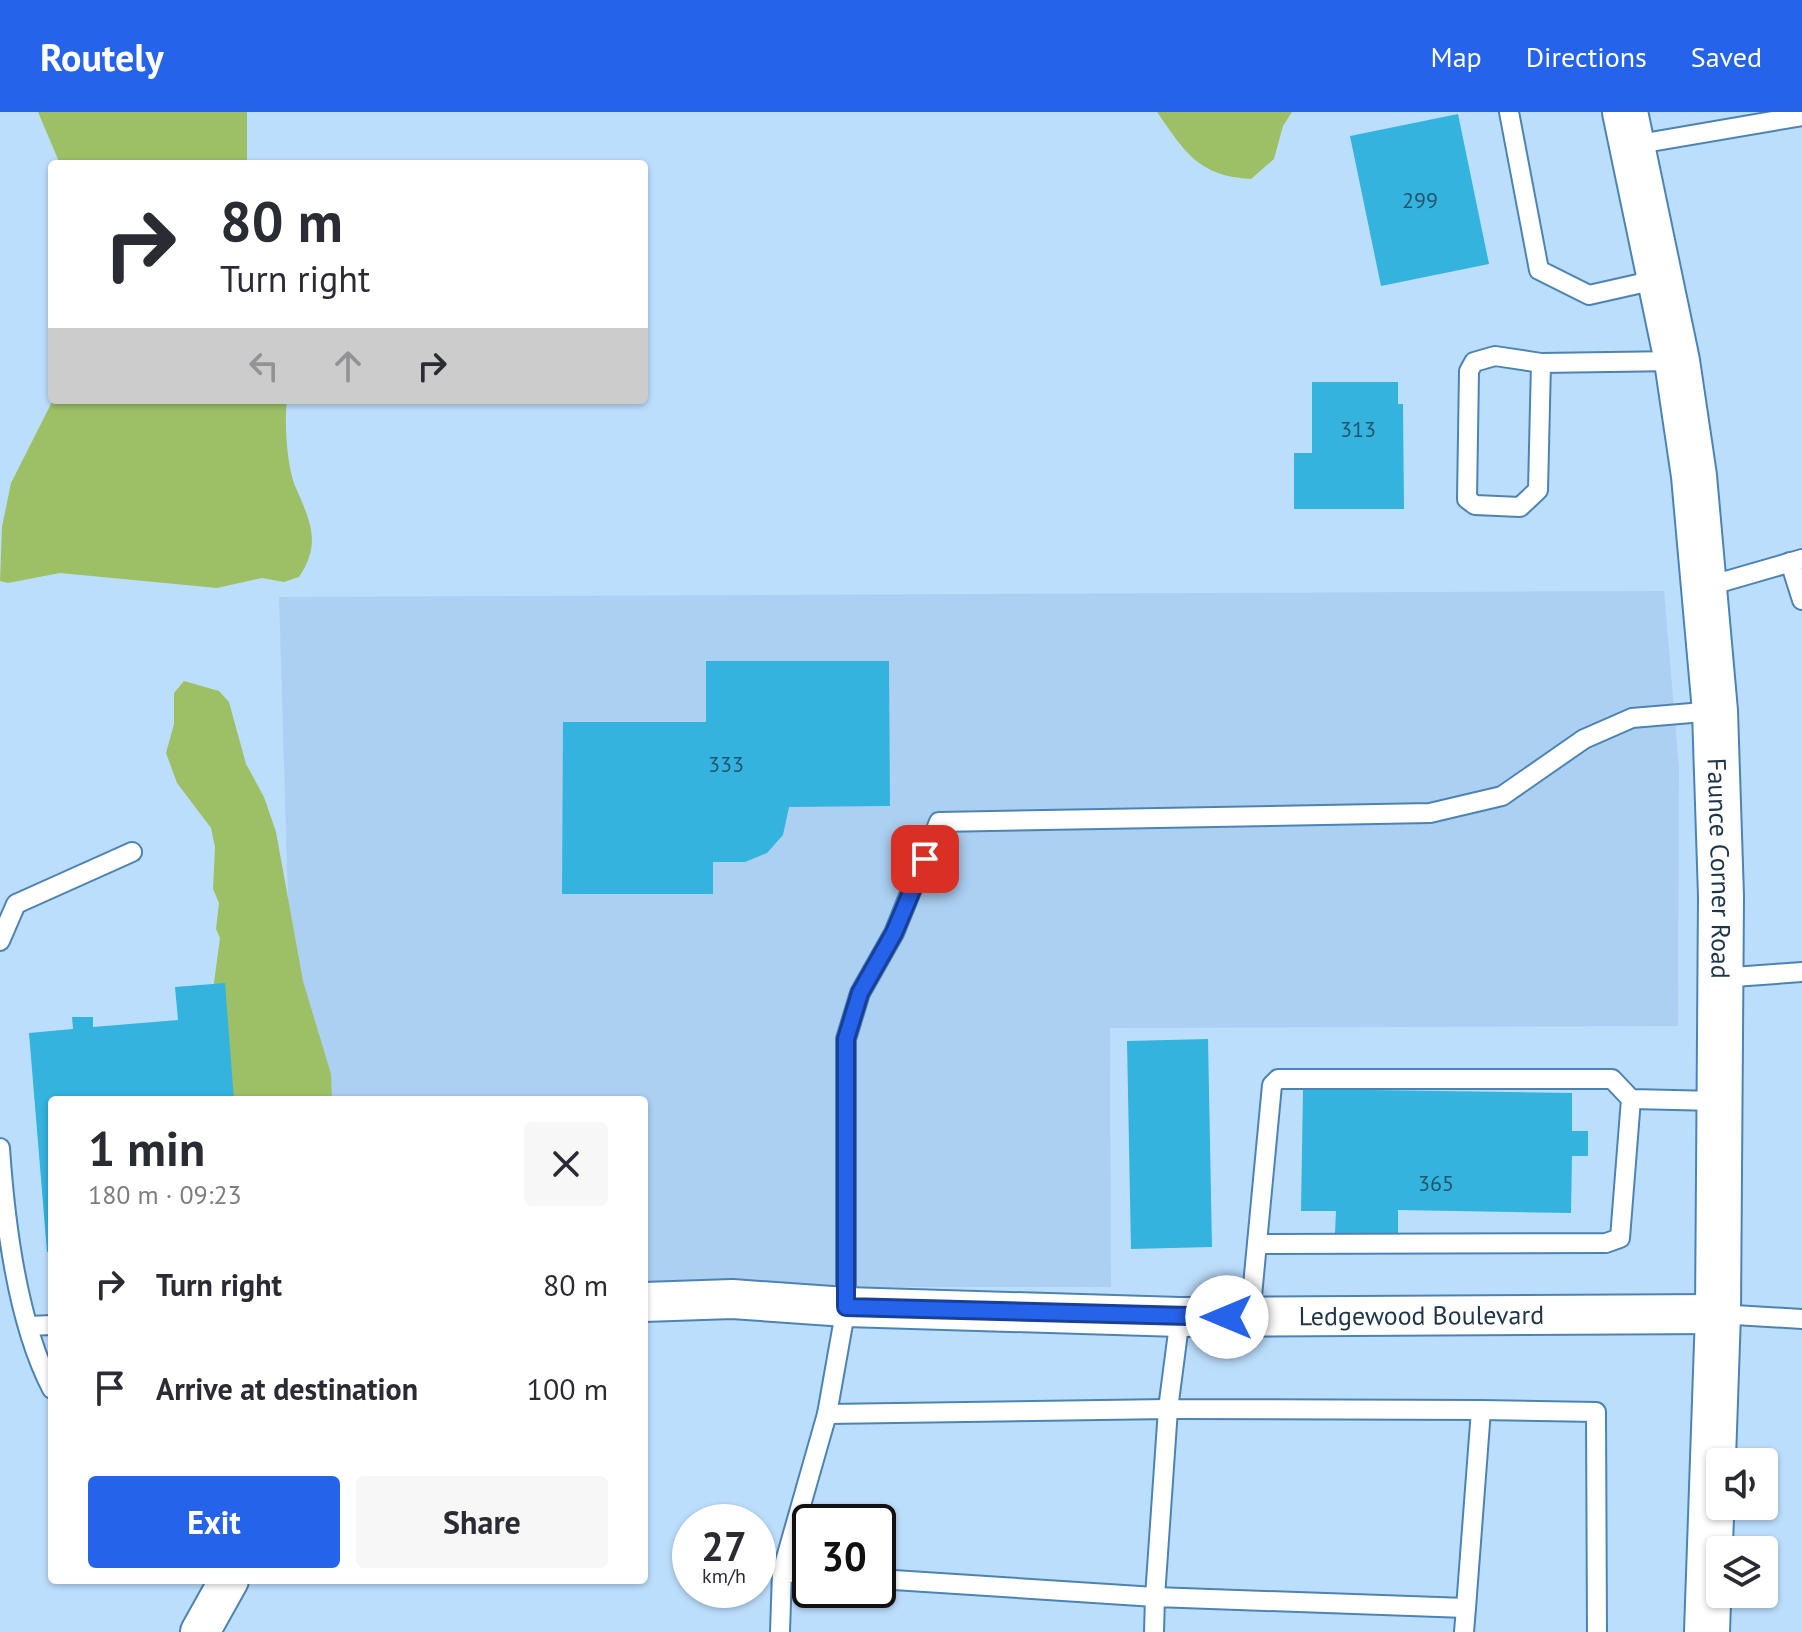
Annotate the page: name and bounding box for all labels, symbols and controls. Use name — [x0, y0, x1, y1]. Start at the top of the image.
text: Routely — [40, 32, 164, 81]
text: Map — [1431, 38, 1482, 75]
text: Directions — [1526, 38, 1647, 75]
text: Saved — [1691, 38, 1762, 75]
text: 80 m — [220, 185, 343, 257]
house number: 299 — [1402, 186, 1438, 214]
icon: right — [88, 192, 192, 296]
text: Turn right — [220, 255, 370, 302]
icon: left — [242, 344, 286, 388]
icon: ahead — [326, 344, 370, 388]
icon: right — [410, 344, 454, 388]
house number: 313 — [1340, 415, 1376, 443]
house number: 333 — [708, 750, 744, 778]
street label: Faunce Corner Road — [1701, 757, 1738, 979]
pin — [891, 825, 959, 893]
icon: arrive — [903, 837, 947, 881]
text: 1 min — [88, 1117, 205, 1179]
button: close — [524, 1122, 608, 1206]
house number: 365 — [1418, 1169, 1454, 1197]
text: 180 m · 09:23 — [88, 1178, 242, 1211]
icon: right — [88, 1262, 132, 1306]
text: Turn right — [156, 1265, 282, 1304]
text: 80 m — [543, 1265, 608, 1304]
position arrow — [1185, 1275, 1269, 1359]
street label: Ledgewood Boulevard — [1299, 1298, 1544, 1332]
icon: arrive — [88, 1366, 132, 1410]
text: Arrive at destination — [156, 1369, 418, 1408]
text: 100 m — [527, 1369, 608, 1408]
map controls — [1706, 1448, 1778, 1608]
button: sound — [1706, 1448, 1778, 1520]
button: Exit — [88, 1476, 340, 1568]
button: Share — [356, 1476, 608, 1568]
speed limit sign: 30 — [792, 1504, 896, 1608]
text: 27 — [701, 1520, 747, 1572]
button: layers — [1706, 1536, 1778, 1608]
text: km/h — [702, 1563, 746, 1589]

